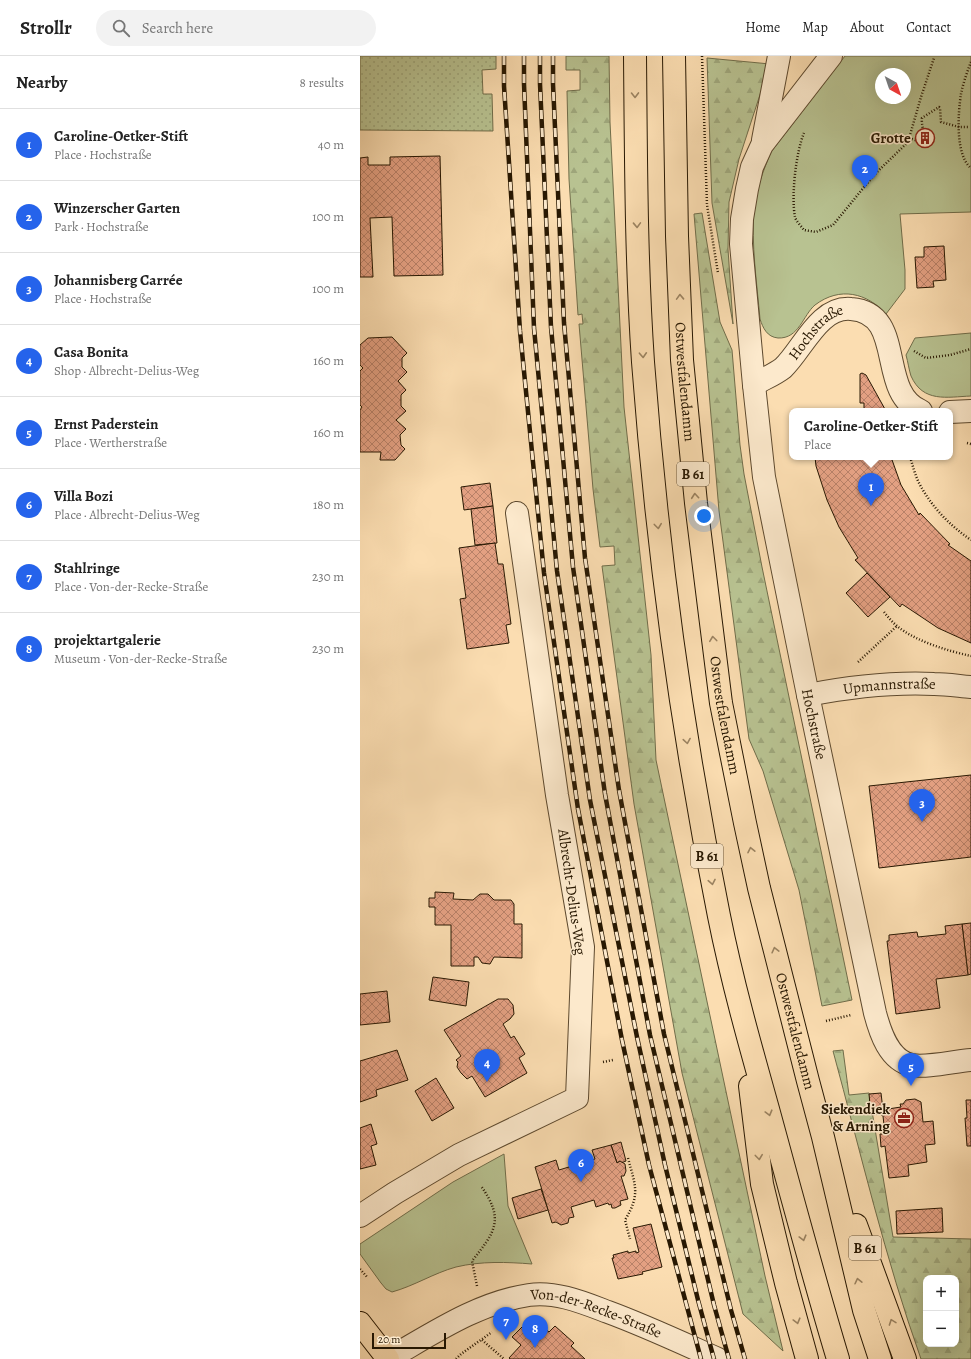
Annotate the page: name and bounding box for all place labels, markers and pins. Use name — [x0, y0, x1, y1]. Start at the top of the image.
building icon: Grotte — [914, 127, 936, 149]
place label: Grotte — [871, 128, 911, 148]
pin: 2 — [852, 155, 878, 188]
pin: 1 — [858, 473, 884, 506]
pin: 3 — [909, 789, 935, 822]
pin: 4 — [474, 1049, 500, 1082]
pin: 5 — [898, 1053, 924, 1086]
place label: Siekendiek & Arning — [821, 1099, 890, 1136]
office icon: Siekendiek & Arning — [893, 1107, 915, 1129]
pin: 6 — [568, 1149, 594, 1182]
pin: 7 — [493, 1307, 519, 1340]
pin: 8 — [522, 1315, 548, 1348]

